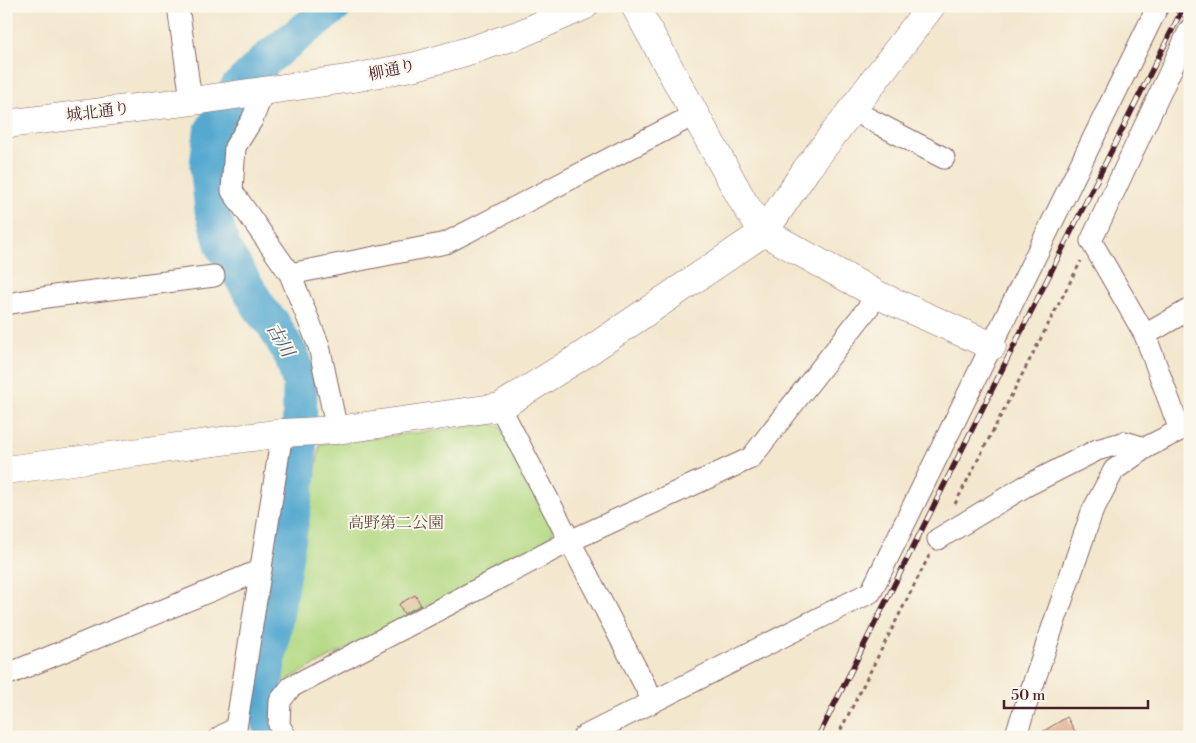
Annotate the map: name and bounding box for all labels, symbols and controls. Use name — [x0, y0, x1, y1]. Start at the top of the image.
street label: 柳通り — [366, 55, 418, 85]
street label: 城北通り — [65, 98, 131, 126]
water label: 古川 — [261, 319, 300, 363]
park label: 高野第二公園 — [348, 513, 444, 533]
scale bar — [1004, 678, 1147, 710]
text: 50 m — [1011, 686, 1045, 705]

